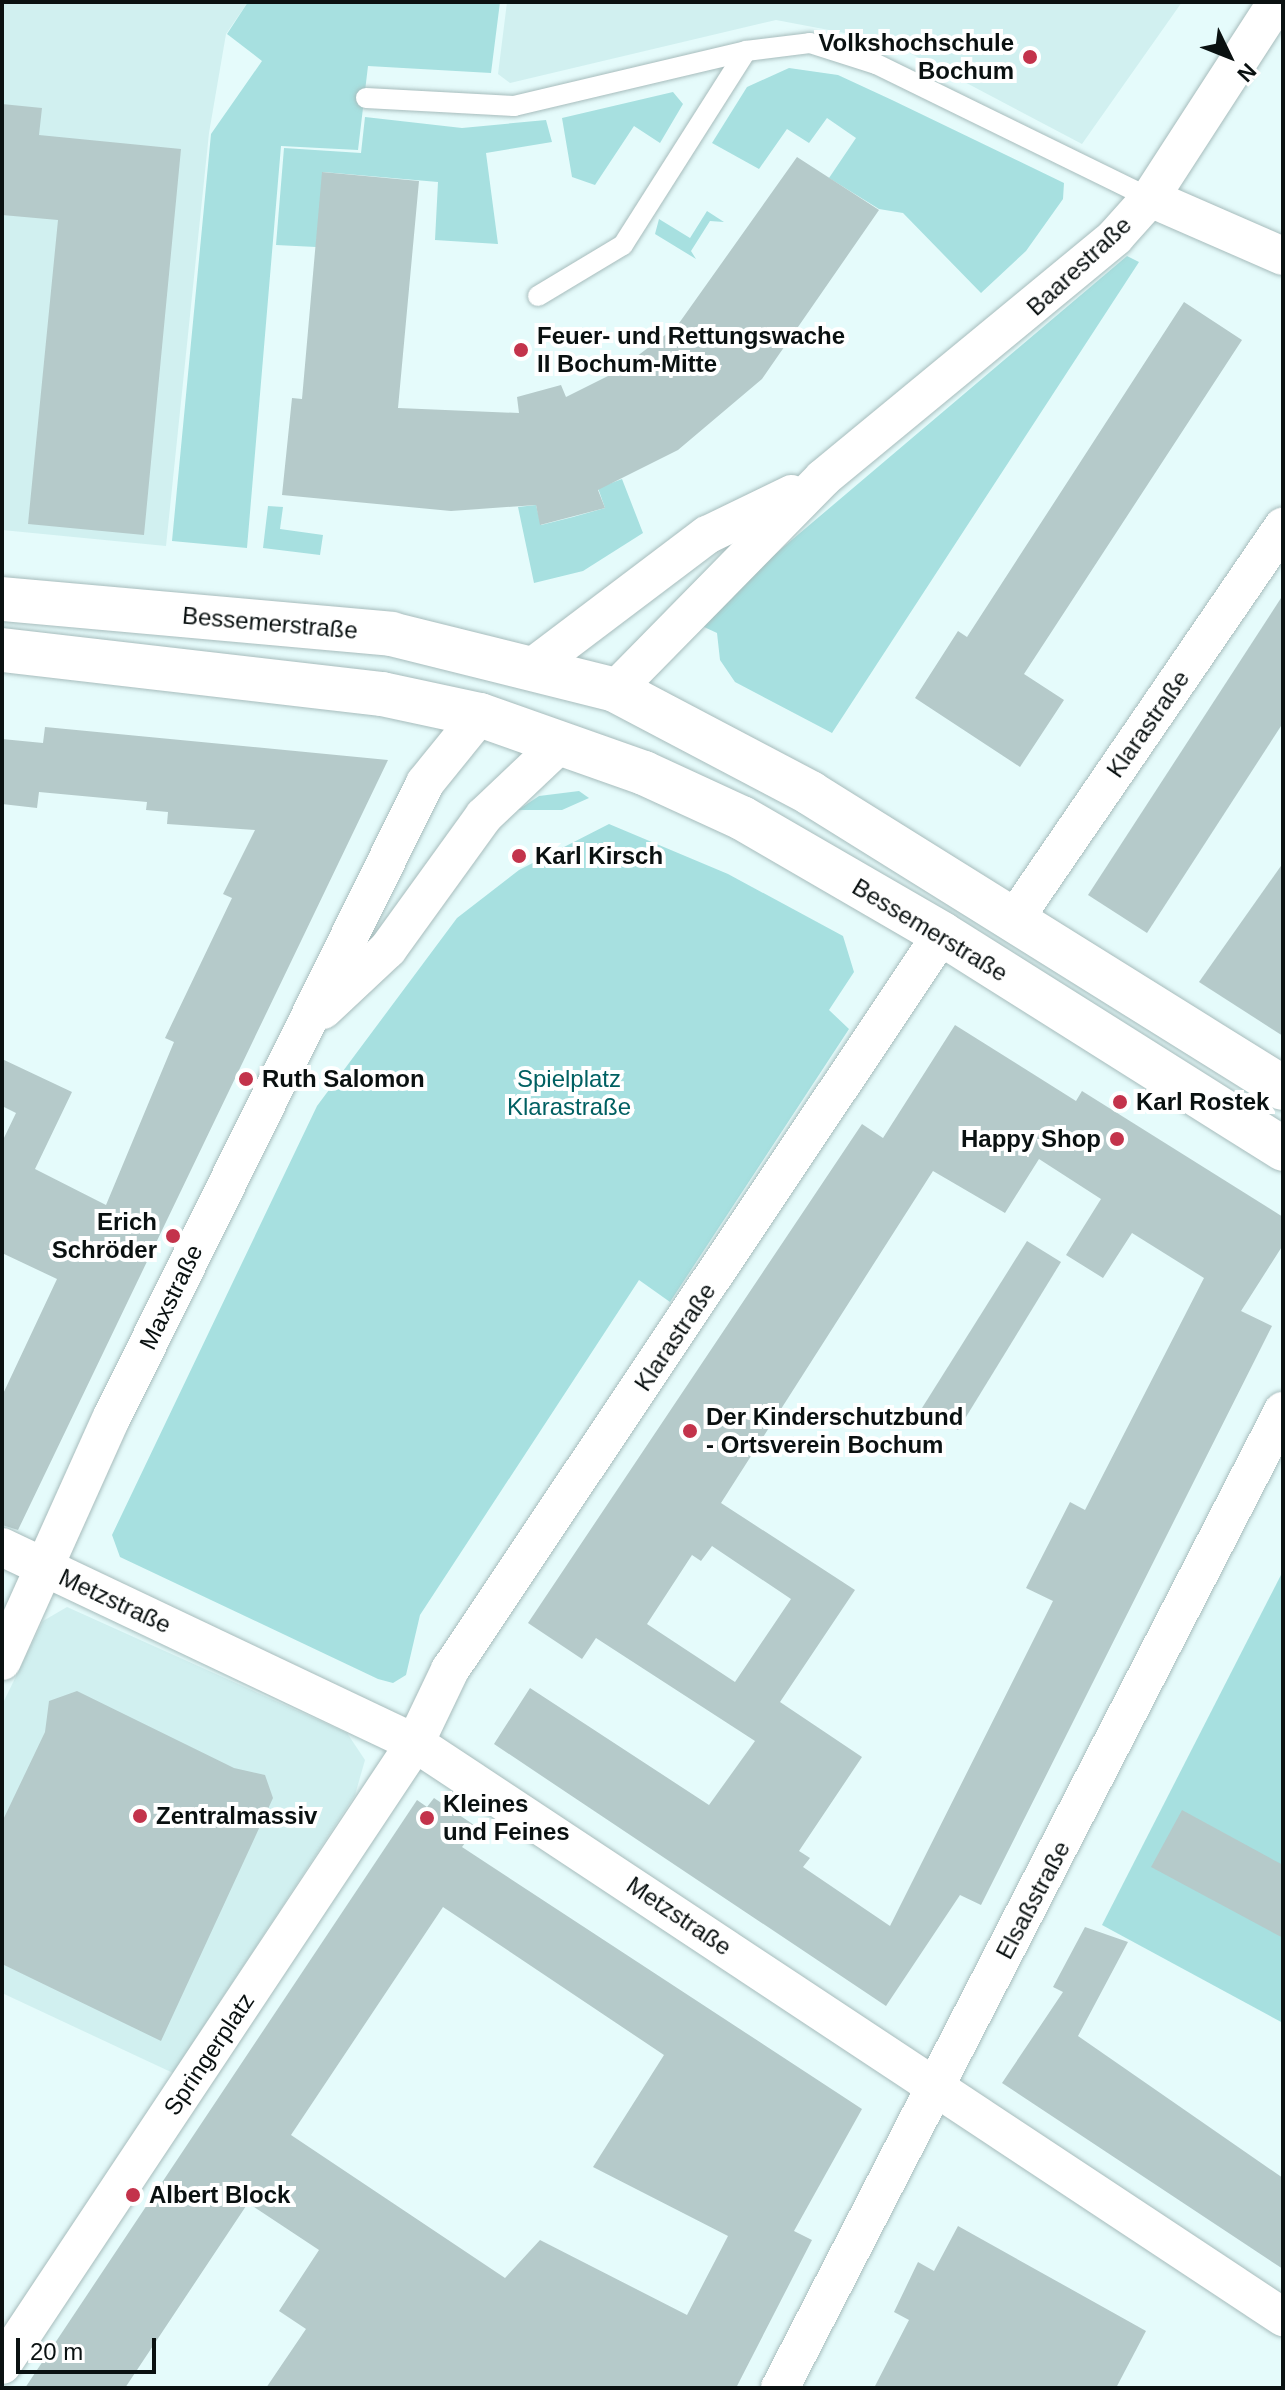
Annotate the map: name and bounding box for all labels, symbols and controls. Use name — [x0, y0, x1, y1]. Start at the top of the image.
north arrow — [1189, 16, 1269, 96]
place label: Volkshochschule Bochum — [818, 29, 1014, 85]
marker: Volkshochschule Bochum — [1021, 48, 1039, 66]
text: N — [1232, 58, 1261, 87]
street label: Baarestraße — [1021, 210, 1137, 322]
place label: Feuer- und Rettungswache II Bochum-Mitte — [537, 322, 845, 378]
marker: Feuer- und Rettungswache II Bochum-Mitte — [512, 341, 530, 359]
street label: Bessemerstraße — [181, 601, 359, 645]
street label: Klarastraße — [1101, 665, 1195, 783]
place label: Karl Kirsch — [535, 842, 663, 870]
marker: Karl Kirsch — [510, 847, 528, 865]
street label: Bessemerstraße — [847, 872, 1013, 988]
place label: Ruth Salomon — [262, 1065, 425, 1093]
park label: Spielplatz Klarastraße — [507, 1065, 631, 1121]
marker: Ruth Salomon — [237, 1070, 255, 1088]
place label: Karl Rostek — [1136, 1088, 1269, 1116]
marker: Karl Rostek — [1111, 1093, 1129, 1111]
place label: Happy Shop — [961, 1125, 1101, 1153]
marker: Happy Shop — [1108, 1130, 1126, 1148]
place label: Erich Schröder — [52, 1208, 157, 1264]
marker: Erich Schröder — [164, 1227, 182, 1245]
street label: Maxstraße — [133, 1240, 209, 1354]
street label: Klarastraße — [628, 1278, 722, 1396]
place label: Der Kinderschutzbund - Ortsverein Bochum — [706, 1403, 963, 1459]
marker: Der Kinderschutzbund - Ortsverein Bochum — [681, 1422, 699, 1440]
street label: Metzstraße — [55, 1563, 175, 1639]
place label: Kleines und Feines — [443, 1790, 570, 1846]
place label: Zentralmassiv — [156, 1802, 317, 1830]
marker: Zentralmassiv — [131, 1807, 149, 1825]
marker: Kleines und Feines — [418, 1809, 436, 1827]
street label: Elsaßstraße — [990, 1836, 1076, 1964]
street label: Metzstraße — [621, 1871, 737, 1961]
street label: Springerplatz — [158, 1987, 260, 2121]
place label: Albert Block — [149, 2181, 290, 2209]
marker: Albert Block — [124, 2186, 142, 2204]
scale bar — [20, 2322, 160, 2372]
text: 20 m — [30, 2338, 83, 2365]

